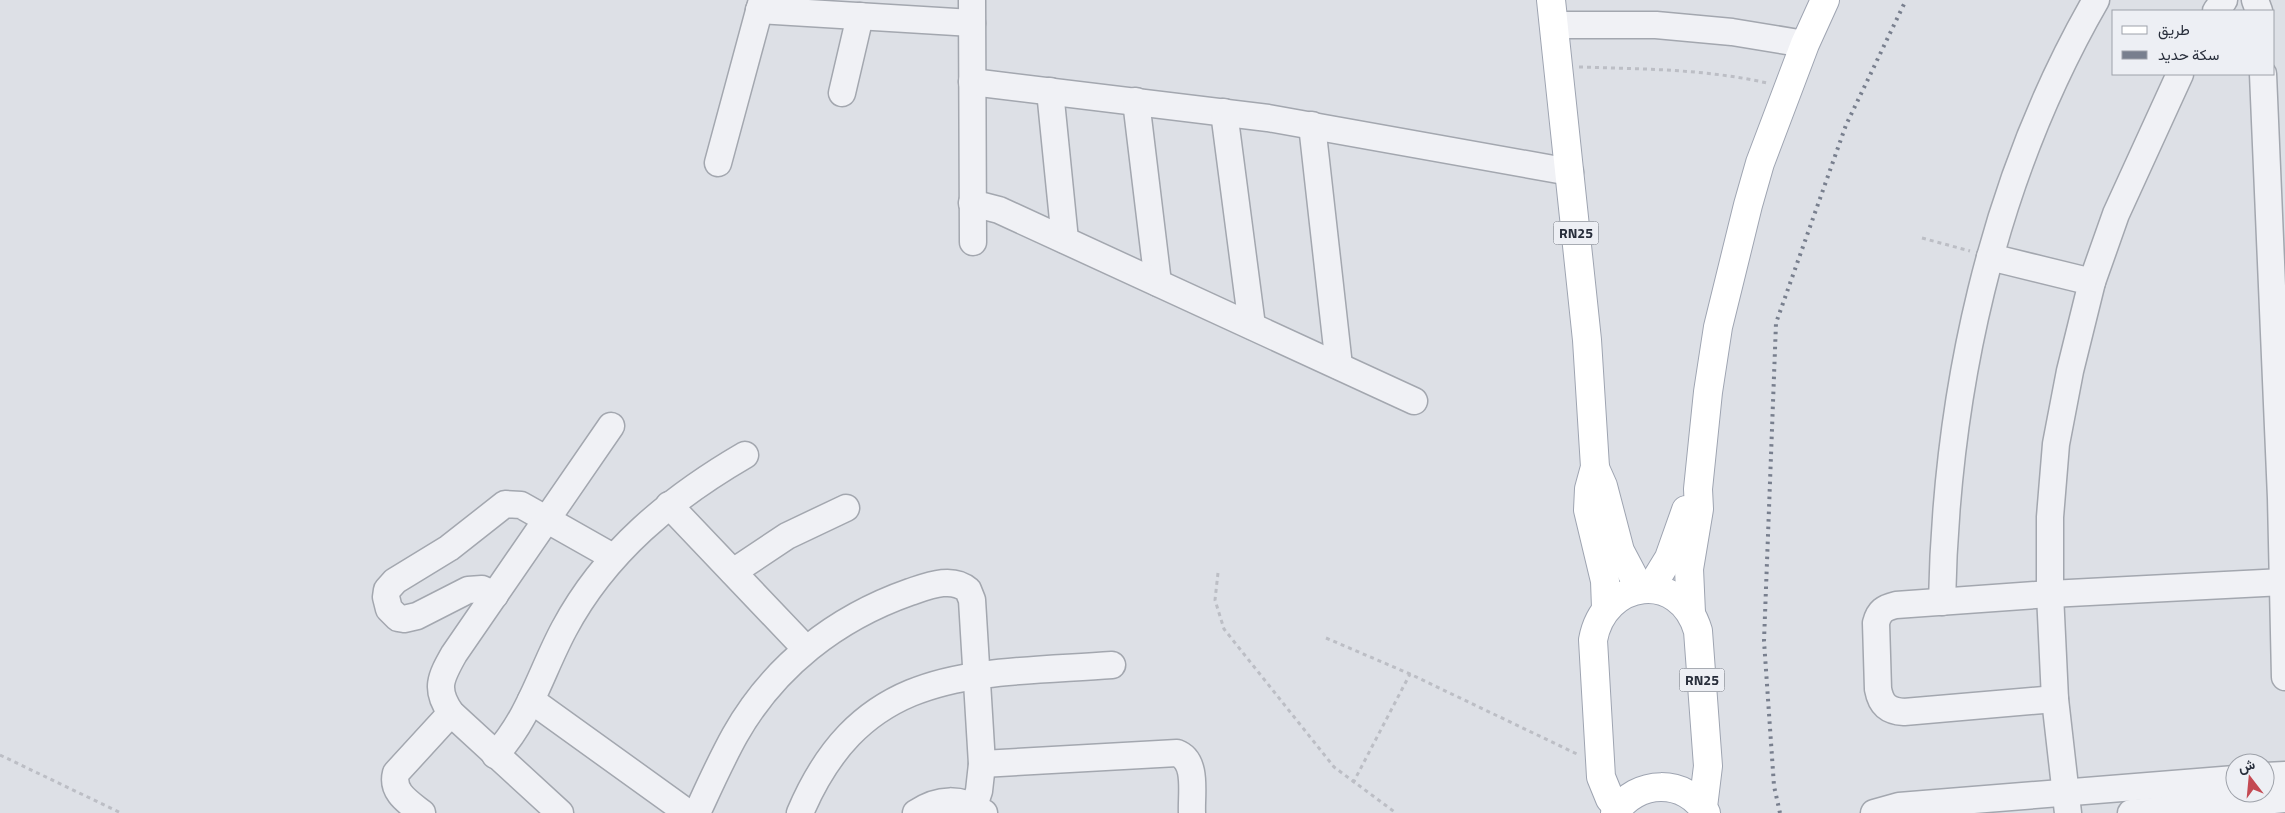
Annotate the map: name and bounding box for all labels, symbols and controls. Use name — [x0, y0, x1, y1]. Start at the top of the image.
legend — [2112, 10, 2275, 75]
text: طريق — [2158, 18, 2190, 41]
text: سكة حديد — [2158, 43, 2219, 66]
road number: RN25 — [1554, 222, 1598, 244]
road number: RN25 — [1680, 668, 1724, 692]
north arrow — [2225, 753, 2275, 803]
text: ش — [2235, 753, 2257, 777]

